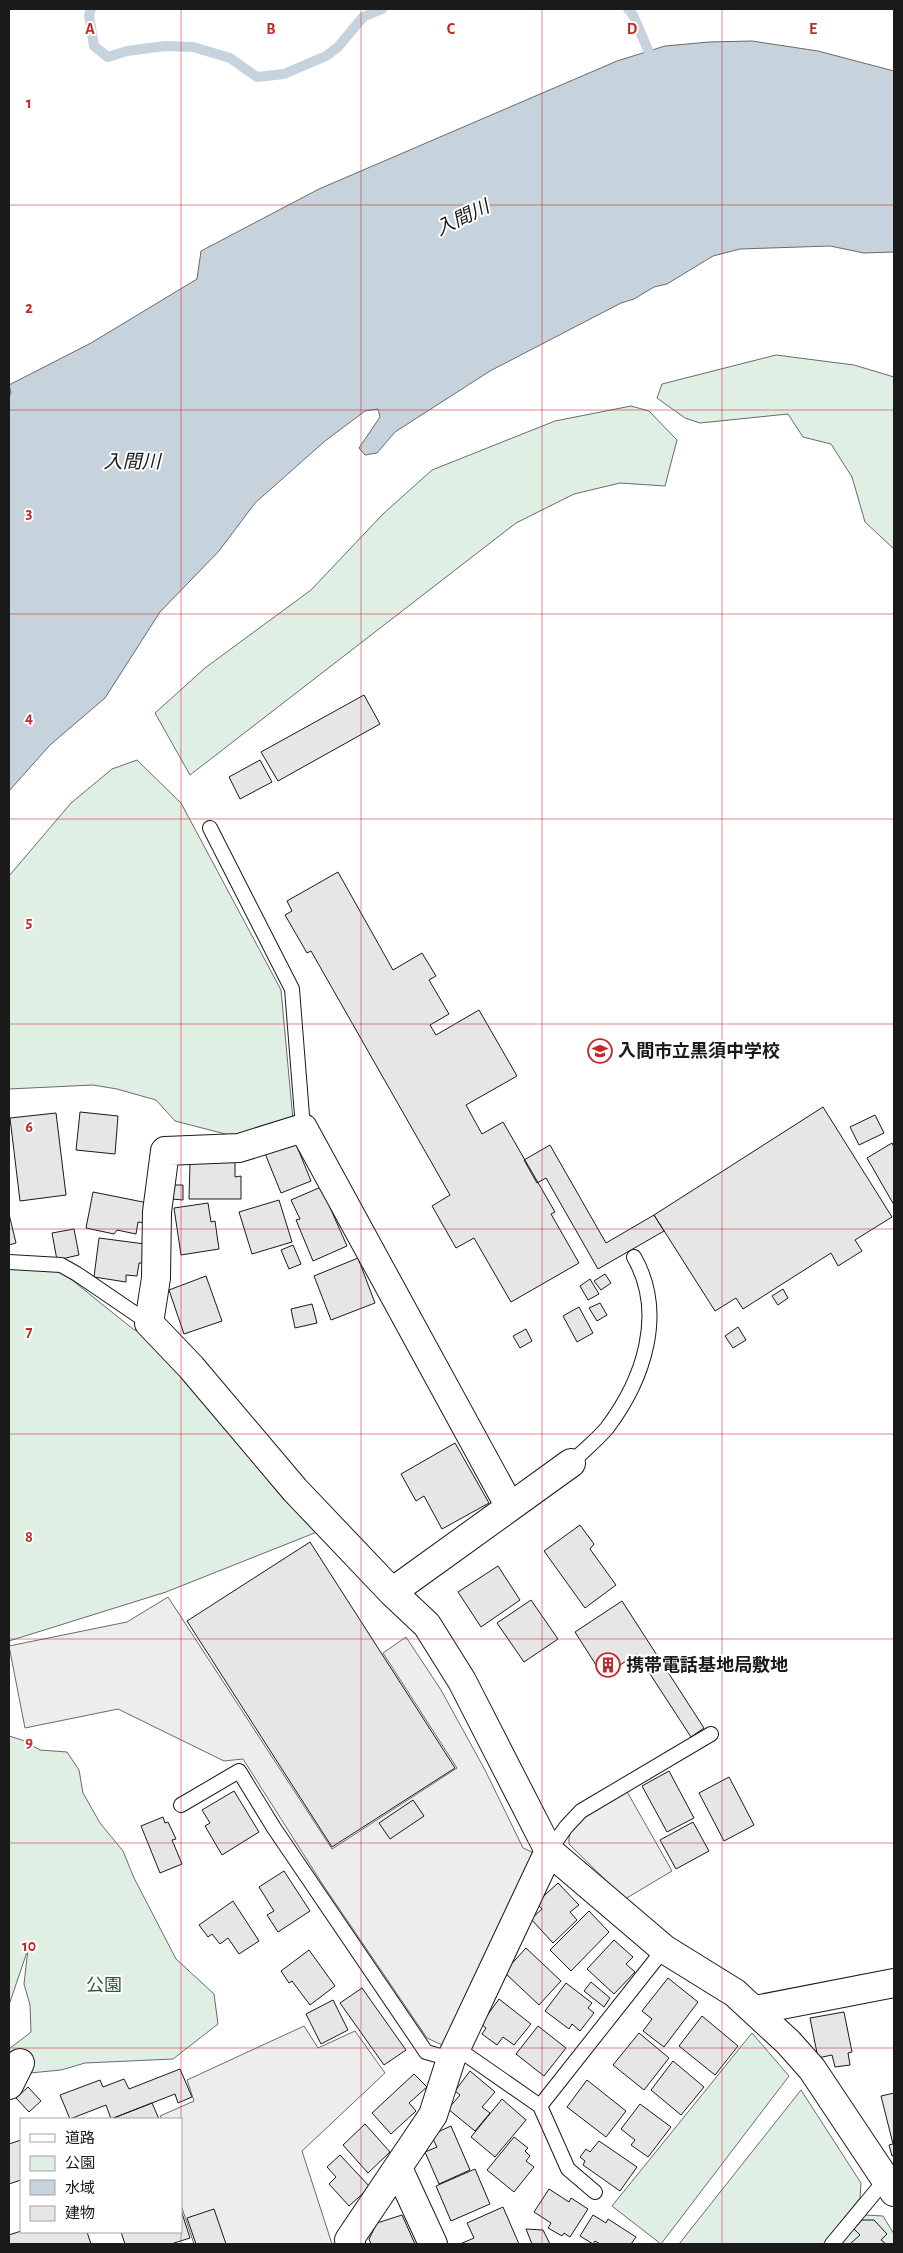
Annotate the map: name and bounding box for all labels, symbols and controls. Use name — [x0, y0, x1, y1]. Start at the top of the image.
text: A — [85, 21, 95, 37]
text: B — [266, 21, 276, 37]
text: C — [447, 21, 456, 37]
text: D — [627, 21, 638, 37]
text: E — [809, 21, 817, 37]
text: 1 — [26, 95, 32, 111]
water label: 入間川 — [432, 196, 494, 239]
text: 2 — [25, 300, 33, 316]
water label: 入間川 — [103, 452, 162, 472]
text: 3 — [26, 505, 33, 521]
text: 4 — [25, 710, 33, 726]
text: 5 — [26, 914, 33, 930]
school or university icon: 入間市立黒須中学校 — [587, 1038, 613, 1064]
place label: 入間市立黒須中学校 — [618, 1041, 780, 1061]
text: 6 — [25, 1119, 33, 1135]
text: 7 — [26, 1324, 33, 1340]
text: 8 — [25, 1529, 33, 1545]
building icon: 携帯電話基地局敷地 — [595, 1652, 621, 1678]
place label: 携帯電話基地局敷地 — [626, 1655, 788, 1675]
text: 9 — [25, 1734, 33, 1750]
text: 10 — [22, 1938, 36, 1954]
park label: 公園 — [86, 1976, 122, 1995]
legend — [20, 2118, 182, 2233]
text: 道路 — [65, 2130, 95, 2146]
text: 公園 — [65, 2155, 95, 2171]
text: 水域 — [65, 2180, 95, 2196]
text: 建物 — [65, 2205, 95, 2221]

